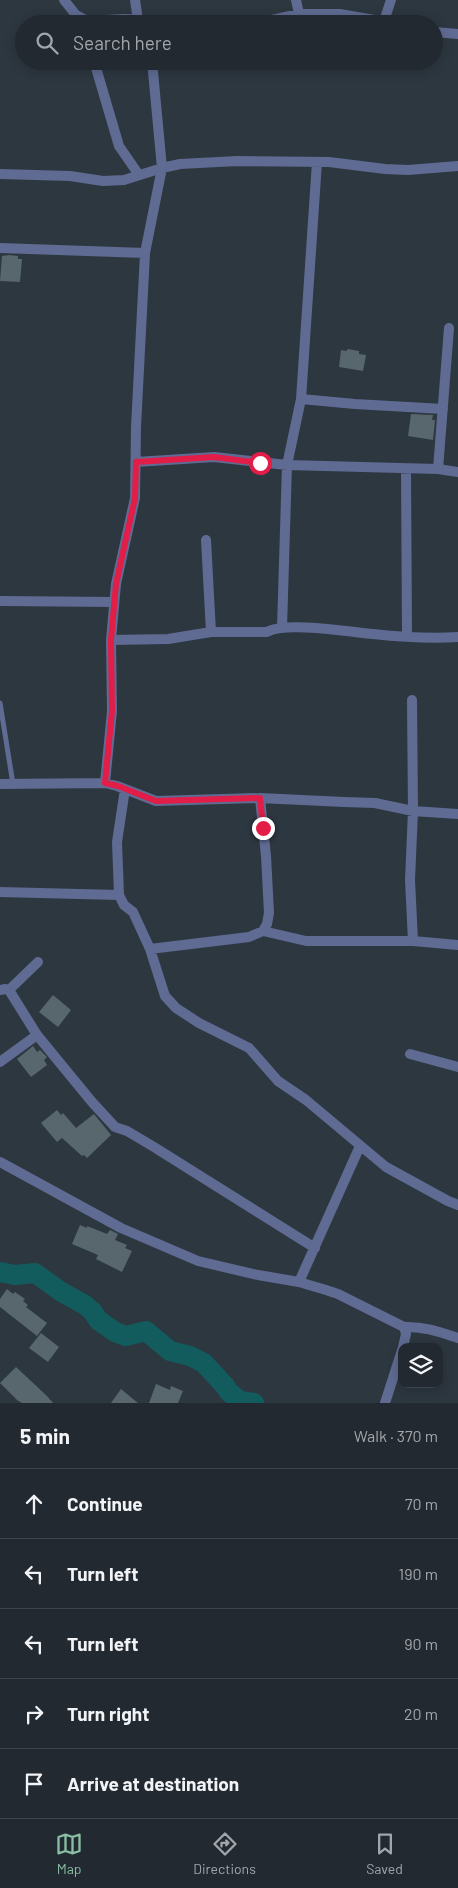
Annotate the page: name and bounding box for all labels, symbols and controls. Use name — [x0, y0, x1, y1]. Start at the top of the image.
search box — [15, 15, 443, 70]
icon: search — [33, 29, 61, 57]
text: Search here — [73, 31, 172, 54]
route start — [249, 452, 272, 475]
route end — [252, 817, 275, 840]
map controls — [398, 1343, 443, 1388]
button: layers — [398, 1343, 443, 1388]
text: 5 min — [20, 1423, 70, 1448]
text: Walk · 370 m — [354, 1426, 438, 1445]
icon: ahead — [20, 1490, 48, 1518]
text: Continue — [67, 1492, 143, 1515]
text: 70 m — [405, 1494, 438, 1513]
icon: left — [20, 1560, 48, 1588]
text: Turn left — [67, 1562, 138, 1585]
text: 190 m — [399, 1564, 438, 1583]
icon: left — [20, 1630, 48, 1658]
text: Turn left — [67, 1632, 138, 1655]
text: 90 m — [404, 1634, 438, 1653]
icon: right — [20, 1700, 48, 1728]
text: Turn right — [67, 1702, 149, 1725]
text: 20 m — [404, 1704, 438, 1723]
icon: arrive — [20, 1770, 48, 1798]
text: Arrive at destination — [67, 1772, 239, 1795]
tab: Map — [55, 1830, 83, 1877]
tab: Directions — [193, 1830, 256, 1877]
tab: Saved — [366, 1830, 403, 1877]

